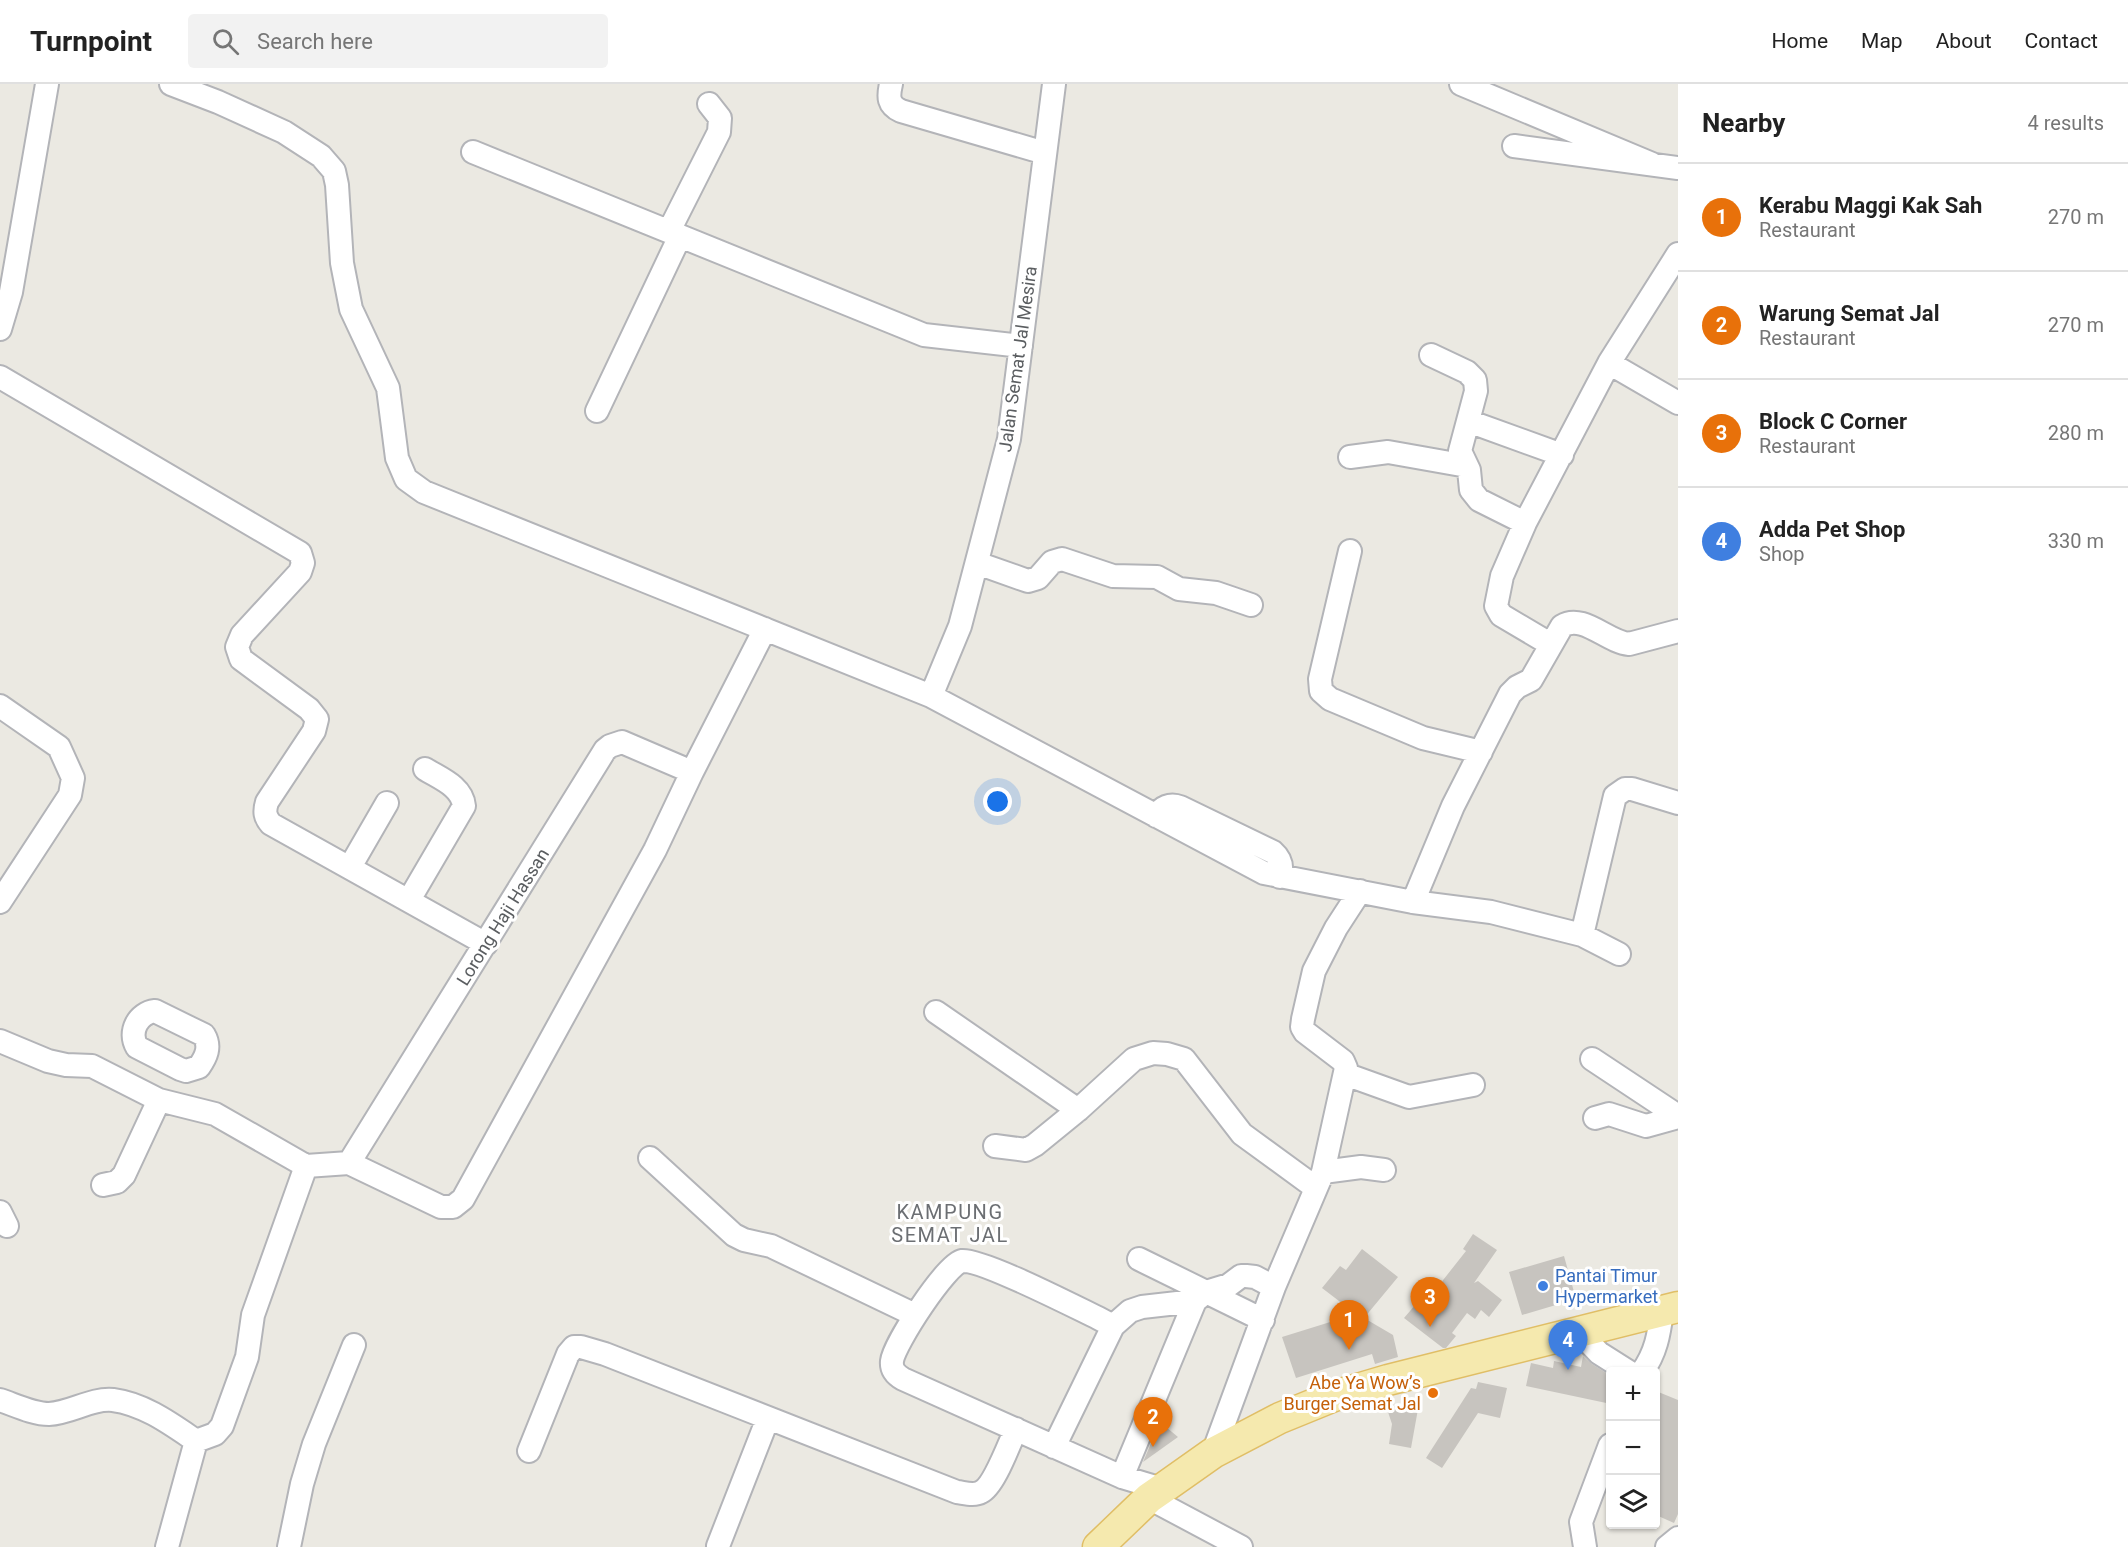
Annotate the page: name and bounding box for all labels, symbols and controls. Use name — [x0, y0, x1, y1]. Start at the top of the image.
search box — [188, 14, 608, 68]
text: Turnpoint — [30, 25, 152, 58]
icon: search — [209, 25, 242, 58]
text: Search here — [257, 29, 373, 54]
text: Home — [1772, 29, 1828, 53]
text: Map — [1861, 29, 1903, 53]
text: About — [1936, 29, 1992, 53]
text: Contact — [2025, 29, 2098, 53]
text: Nearby — [1702, 108, 1785, 138]
text: 4 results — [2028, 111, 2104, 135]
text: Kerabu Maggi Kak Sah — [1759, 193, 1982, 218]
text: 1 — [1716, 205, 1727, 229]
text: 270 m — [2048, 205, 2104, 229]
text: Restaurant — [1759, 218, 1856, 242]
street label: Jalan Semat Jal Mesira — [994, 265, 1041, 453]
text: Warung Semat Jal — [1759, 301, 1939, 326]
text: 2 — [1716, 313, 1727, 337]
text: 270 m — [2048, 313, 2104, 337]
text: Restaurant — [1759, 326, 1856, 350]
text: Block C Corner — [1759, 409, 1907, 434]
text: 3 — [1716, 421, 1727, 445]
text: 280 m — [2048, 421, 2104, 445]
text: Restaurant — [1759, 434, 1856, 458]
text: Adda Pet Shop — [1759, 517, 1905, 542]
text: 4 — [1716, 529, 1727, 553]
text: 330 m — [2048, 529, 2104, 553]
text: Shop — [1759, 542, 1805, 566]
your location — [983, 787, 1012, 816]
street label: Lorong Haji Hassan — [452, 844, 553, 989]
district label: KAMPUNG SEMAT JAL — [891, 1200, 1009, 1247]
place label: Pantai Timur Hypermarket — [1555, 1265, 1658, 1307]
pin: 3 — [1410, 1278, 1450, 1327]
marker: Pantai Timur Hypermarket — [1536, 1279, 1550, 1293]
pin: 1 — [1330, 1300, 1368, 1350]
pin: 4 — [1548, 1320, 1588, 1370]
map controls — [1606, 1367, 1660, 1529]
button: + — [1606, 1367, 1660, 1421]
place label: Abe Ya Wow’s Burger Semat Jal — [1283, 1372, 1421, 1414]
marker: Abe Ya Wow’s Burger Semat Jal — [1426, 1386, 1440, 1400]
pin: 2 — [1134, 1398, 1172, 1447]
button: − — [1606, 1421, 1660, 1475]
button: layers — [1606, 1475, 1660, 1529]

